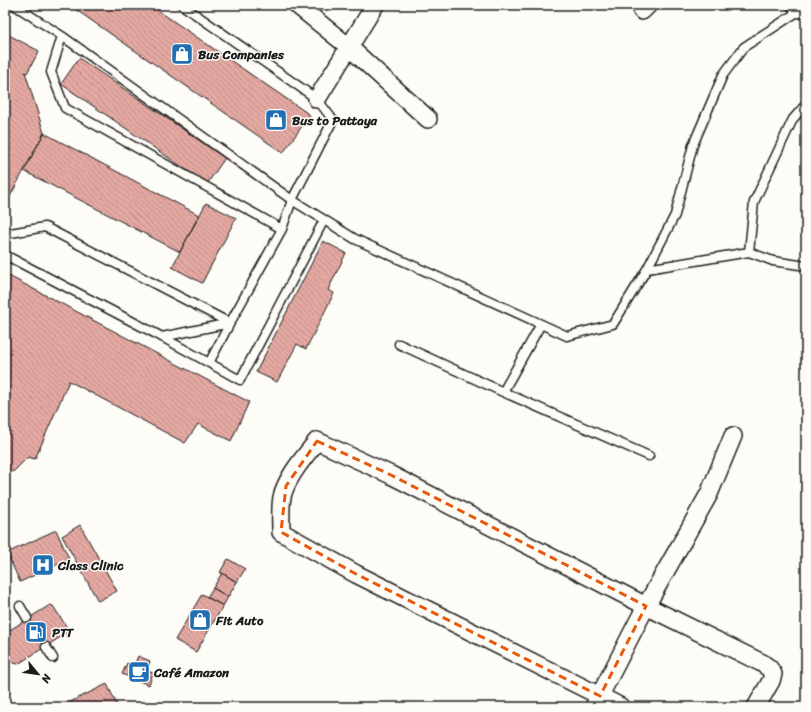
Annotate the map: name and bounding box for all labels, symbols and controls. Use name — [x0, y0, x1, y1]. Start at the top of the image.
shop icon: Bus Companies — [169, 41, 195, 67]
place label: Bus Companies — [198, 43, 285, 66]
shop icon: Bus to Pattaya — [263, 107, 289, 133]
place label: Bus to Pattaya — [292, 109, 378, 132]
hospital icon: Class Clinic — [30, 552, 56, 578]
place label: Class Clinic — [57, 554, 124, 577]
shop icon: Fit Auto — [187, 607, 213, 633]
place label: Fit Auto — [215, 609, 264, 632]
fuel station icon: PTT — [23, 619, 49, 645]
place label: PTT — [52, 621, 75, 644]
north arrow — [18, 654, 58, 694]
cafe icon: Café Amazon — [126, 659, 152, 685]
place label: Café Amazon — [153, 661, 230, 684]
text: N — [36, 670, 57, 687]

